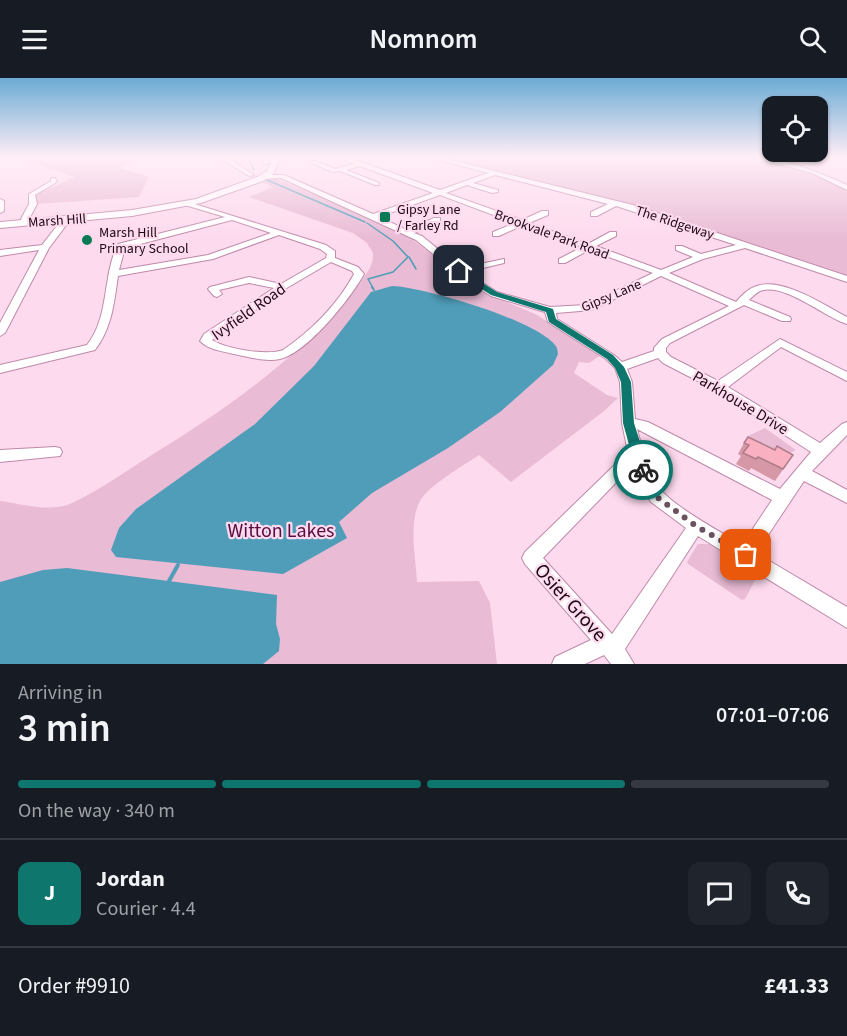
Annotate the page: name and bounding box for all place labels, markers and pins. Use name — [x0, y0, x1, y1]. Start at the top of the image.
place label: Gipsy Lane / Farley Rd — [397, 200, 461, 236]
marker: Gipsy Lane / Farley Rd — [378, 210, 392, 224]
place label: Marsh Hill Primary School — [99, 223, 189, 259]
marker: Marsh Hill Primary School — [80, 233, 94, 247]
pin — [433, 245, 484, 296]
pin — [720, 529, 771, 580]

